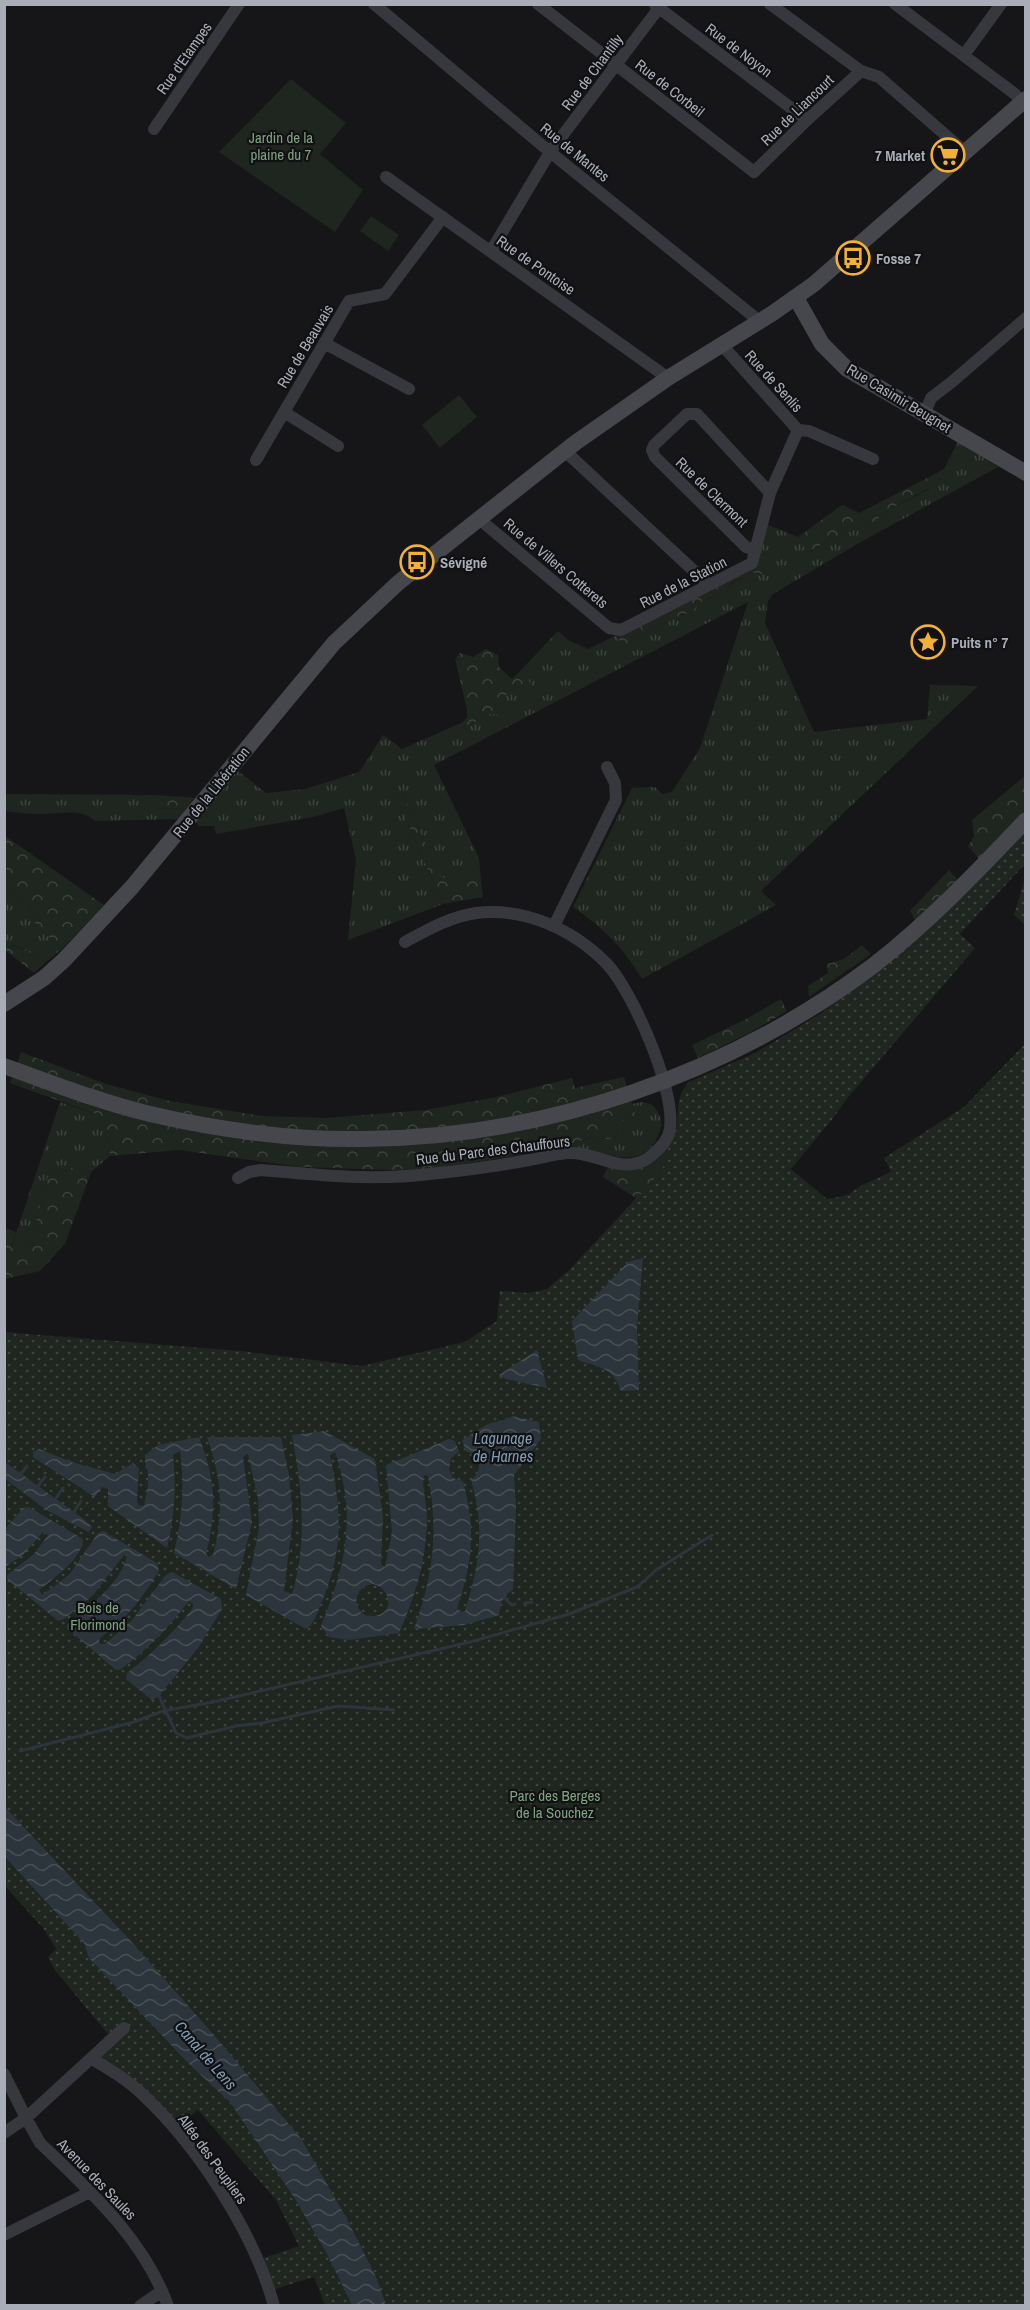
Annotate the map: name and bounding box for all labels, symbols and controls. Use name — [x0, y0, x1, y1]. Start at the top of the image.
street label: Rue d'Etampes — [151, 18, 217, 98]
street label: Rue de Noyon — [701, 18, 777, 82]
street label: Rue de Chantilly — [556, 29, 628, 115]
street label: Rue de Corbeil — [631, 54, 709, 122]
street label: Rue de Liancourt — [756, 69, 839, 150]
street label: Rue de Mantes — [536, 118, 614, 186]
park label: Jardin de la plaine du 7 — [249, 127, 313, 165]
supermarket icon: 7 Market — [930, 137, 966, 173]
place label: 7 Market — [875, 145, 925, 166]
street label: Rue de Pontoise — [492, 230, 580, 300]
bus stop icon: Fosse 7 — [835, 240, 871, 276]
place label: Fosse 7 — [876, 248, 921, 269]
street label: Rue de Beauvais — [272, 300, 338, 392]
street label: Rue de Senlis — [740, 345, 808, 417]
street label: Rue Casimir Beugnet — [843, 359, 956, 438]
street label: Rue de Clermont — [671, 452, 753, 532]
street label: Rue de Villers Cotterets — [499, 513, 613, 613]
bus stop icon: Sévigné — [399, 544, 435, 580]
street label: Rue de la Station — [636, 551, 730, 613]
place label: Sévigné — [440, 552, 487, 573]
place icon: Puits n° 7 — [910, 624, 946, 660]
place label: Puits n° 7 — [951, 632, 1008, 653]
street label: Rue de la Libération — [168, 742, 254, 842]
street label: Rue du Parc des Chauffours — [415, 1130, 571, 1170]
water label: Lagunage de Harnes — [473, 1427, 534, 1467]
park label: Bois de Florimond — [70, 1597, 126, 1635]
park label: Parc des Berges de la Souchez — [510, 1785, 600, 1823]
water label: Canal de Lens — [170, 2016, 242, 2094]
street label: Allée des Peupliers — [173, 2109, 253, 2208]
street label: Avenue des Saules — [52, 2133, 141, 2224]

